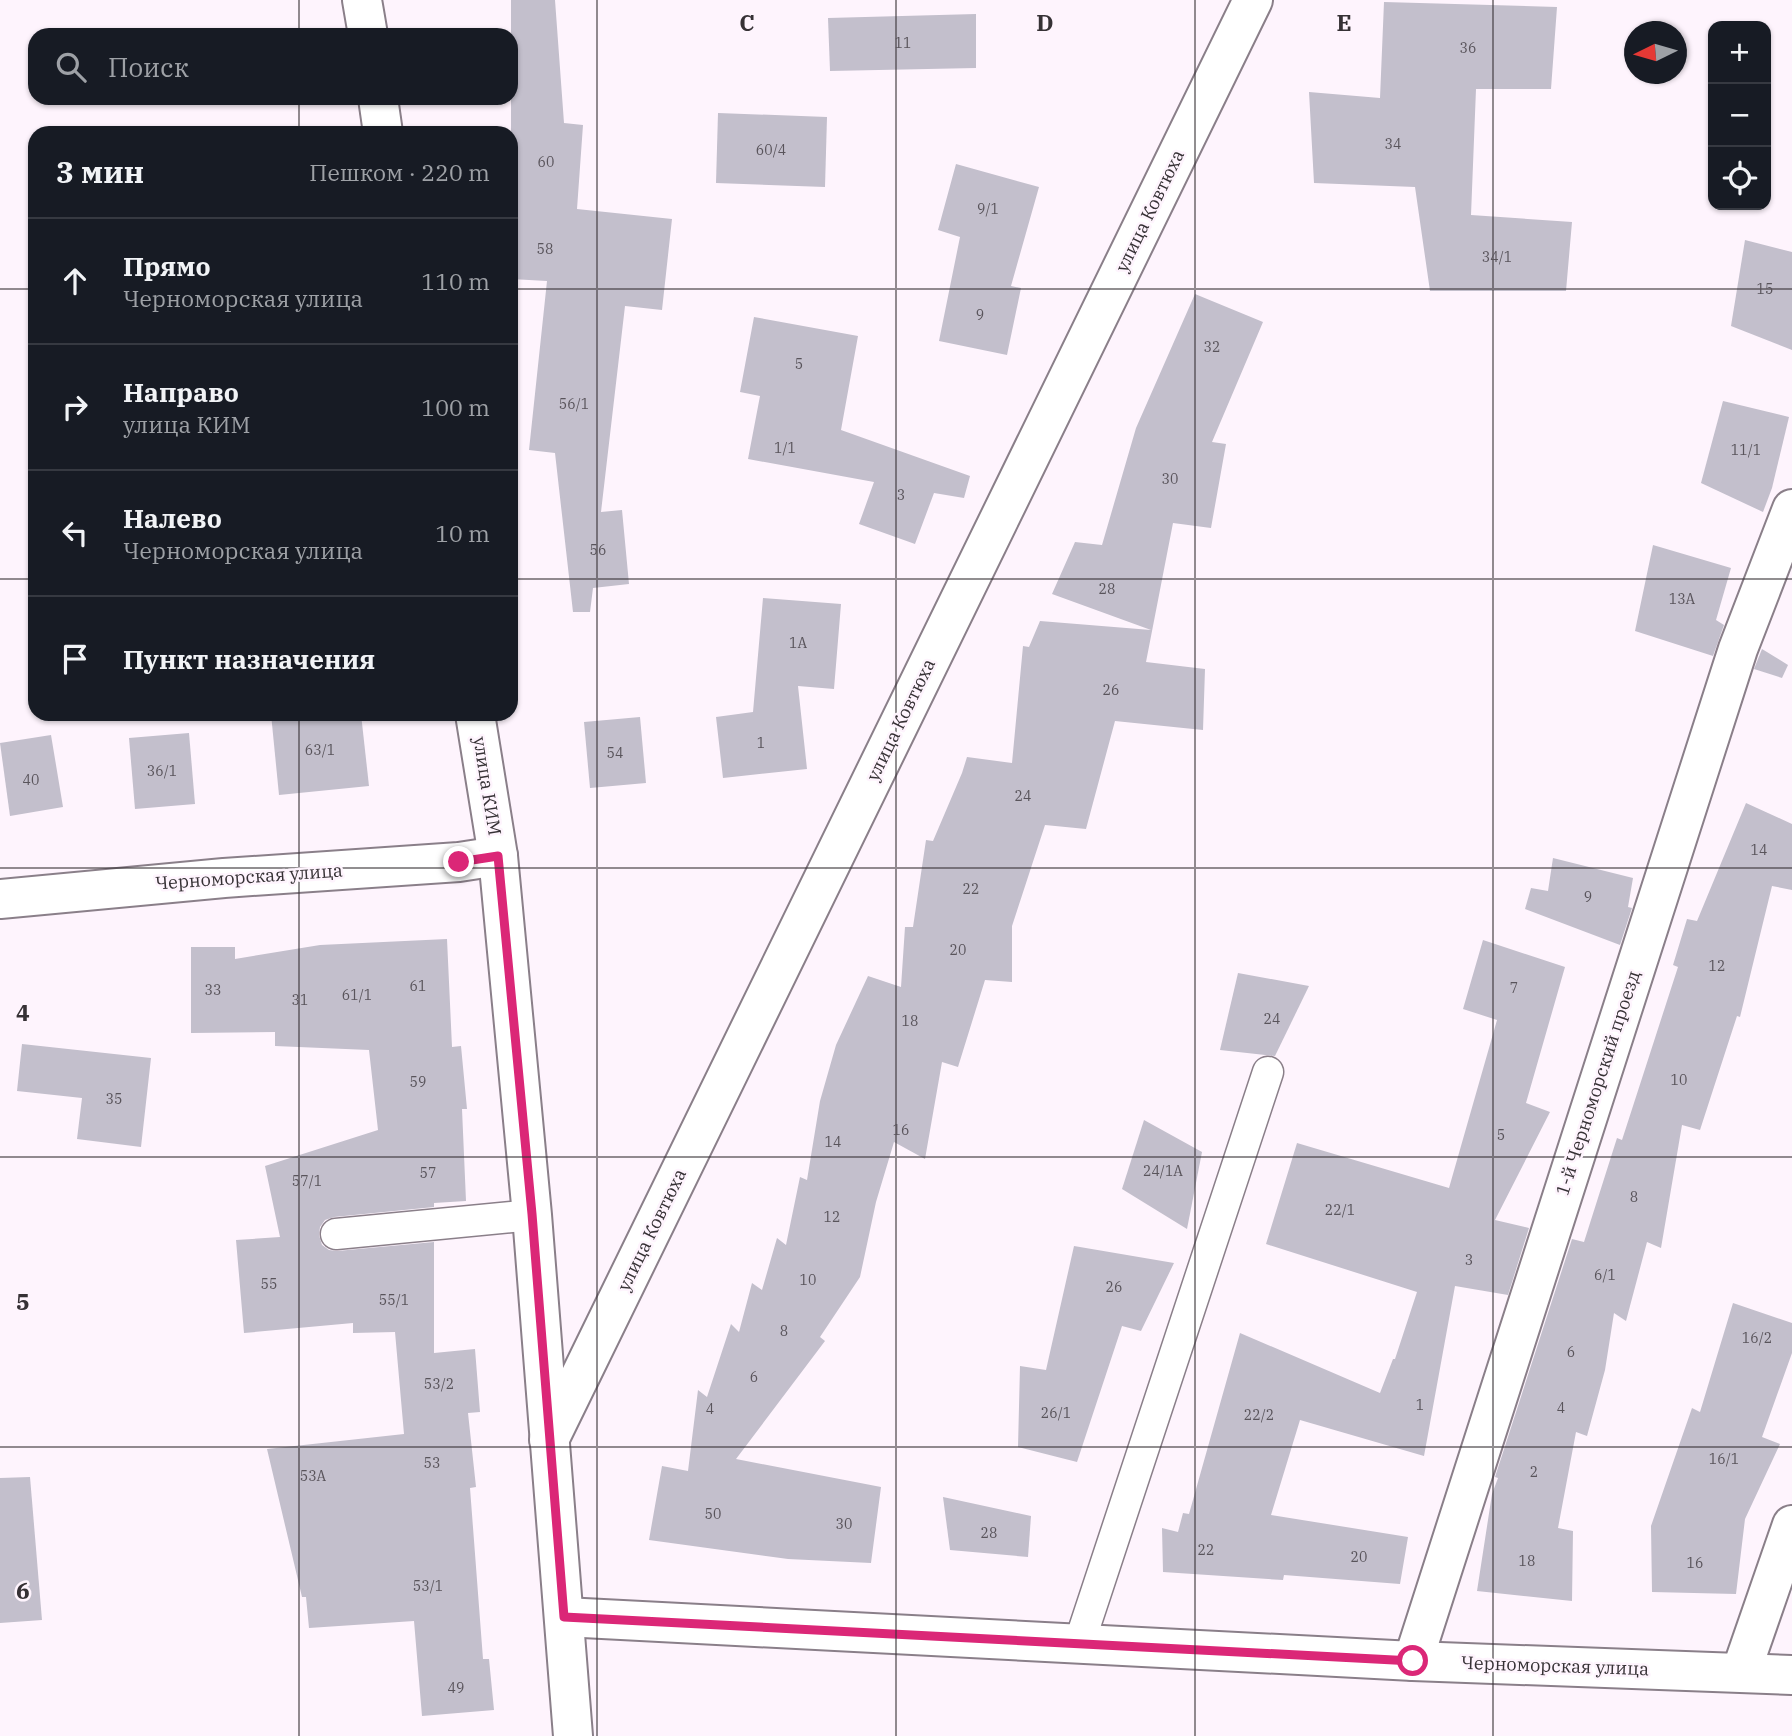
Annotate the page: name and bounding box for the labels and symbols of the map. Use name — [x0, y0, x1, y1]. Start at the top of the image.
text: C — [739, 7, 755, 37]
text: D — [1036, 7, 1054, 37]
text: E — [1336, 7, 1352, 37]
north arrow — [1624, 21, 1687, 84]
house number: 11 — [895, 34, 911, 52]
house number: 36 — [1460, 39, 1476, 57]
house number: 34 — [1385, 135, 1401, 153]
house number: 60/4 — [756, 141, 786, 159]
street label: улица Ковтюха — [1110, 146, 1189, 276]
house number: 60 — [538, 153, 554, 171]
house number: 9/1 — [977, 200, 999, 218]
house number: 58 — [537, 240, 553, 258]
house number: 34/1 — [1482, 248, 1512, 266]
house number: 15 — [1757, 280, 1773, 298]
house number: 9 — [976, 306, 984, 324]
house number: 32 — [1204, 338, 1220, 356]
house number: 5 — [795, 355, 803, 373]
house number: 56/1 — [559, 395, 589, 413]
house number: 1/1 — [774, 439, 796, 457]
house number: 11/1 — [1731, 441, 1761, 459]
house number: 30 — [1162, 470, 1178, 488]
house number: 3 — [897, 486, 905, 504]
house number: 56 — [590, 541, 606, 559]
house number: 28 — [1099, 580, 1115, 598]
house number: 13А — [1669, 590, 1696, 608]
house number: 1А — [789, 634, 807, 652]
street label: улица Ковтюха — [861, 655, 940, 785]
house number: 26 — [1103, 681, 1119, 699]
house number: 1 — [757, 734, 765, 752]
street label: улица КИМ — [468, 735, 507, 837]
house number: 63/1 — [305, 741, 335, 759]
house number: 54 — [607, 744, 623, 762]
house number: 36/1 — [147, 762, 177, 780]
house number: 40 — [23, 771, 39, 789]
house number: 24 — [1015, 787, 1031, 805]
house number: 14 — [1751, 841, 1767, 859]
route end — [443, 846, 474, 877]
street label: Черноморская улица — [154, 858, 344, 895]
house number: 22 — [963, 880, 979, 898]
house number: 9 — [1584, 888, 1592, 906]
house number: 20 — [950, 941, 966, 959]
house number: 12 — [1709, 957, 1725, 975]
street label: 1-й Черноморский проезд — [1550, 967, 1645, 1198]
house number: 61 — [410, 977, 426, 995]
house number: 7 — [1510, 979, 1518, 997]
house number: 33 — [205, 981, 221, 999]
house number: 61/1 — [342, 986, 372, 1004]
house number: 31 — [292, 991, 308, 1009]
text: 4 — [16, 997, 30, 1027]
house number: 24 — [1264, 1010, 1280, 1028]
house number: 18 — [902, 1012, 918, 1030]
house number: 10 — [1671, 1071, 1687, 1089]
house number: 59 — [410, 1073, 426, 1091]
house number: 35 — [106, 1090, 122, 1108]
house number: 16 — [893, 1121, 909, 1139]
house number: 5 — [1497, 1126, 1505, 1144]
house number: 14 — [825, 1133, 841, 1151]
house number: 24/1А — [1143, 1162, 1183, 1180]
house number: 57 — [420, 1164, 436, 1182]
street label: улица Ковтюха — [612, 1165, 691, 1295]
house number: 57/1 — [292, 1172, 322, 1190]
house number: 8 — [1630, 1188, 1638, 1206]
house number: 22/1 — [1325, 1201, 1355, 1219]
house number: 12 — [824, 1208, 840, 1226]
house number: 3 — [1465, 1251, 1473, 1269]
house number: 6/1 — [1594, 1266, 1616, 1284]
house number: 10 — [800, 1271, 816, 1289]
house number: 55 — [261, 1275, 277, 1293]
house number: 26 — [1106, 1278, 1122, 1296]
text: 5 — [16, 1286, 30, 1316]
house number: 55/1 — [379, 1291, 409, 1309]
house number: 8 — [780, 1322, 788, 1340]
house number: 16/2 — [1742, 1329, 1772, 1347]
house number: 6 — [1567, 1343, 1575, 1361]
house number: 6 — [750, 1368, 758, 1386]
house number: 53/2 — [424, 1375, 454, 1393]
house number: 1 — [1416, 1396, 1424, 1414]
house number: 4 — [1557, 1399, 1565, 1417]
house number: 4 — [706, 1400, 714, 1418]
house number: 26/1 — [1041, 1404, 1071, 1422]
house number: 22/2 — [1244, 1406, 1274, 1424]
house number: 16/1 — [1709, 1450, 1739, 1468]
house number: 53 — [424, 1454, 440, 1472]
house number: 2 — [1530, 1463, 1538, 1481]
house number: 53А — [300, 1467, 327, 1485]
house number: 50 — [705, 1505, 721, 1523]
house number: 30 — [836, 1515, 852, 1533]
house number: 28 — [981, 1524, 997, 1542]
house number: 22 — [1198, 1541, 1214, 1559]
house number: 20 — [1351, 1548, 1367, 1566]
house number: 18 — [1519, 1552, 1535, 1570]
house number: 16 — [1687, 1554, 1703, 1572]
text: 6 — [16, 1575, 30, 1605]
house number: 53/1 — [413, 1577, 443, 1595]
route start — [1397, 1645, 1428, 1676]
street label: Черноморская улица — [1461, 1651, 1650, 1680]
house number: 49 — [448, 1679, 464, 1697]

